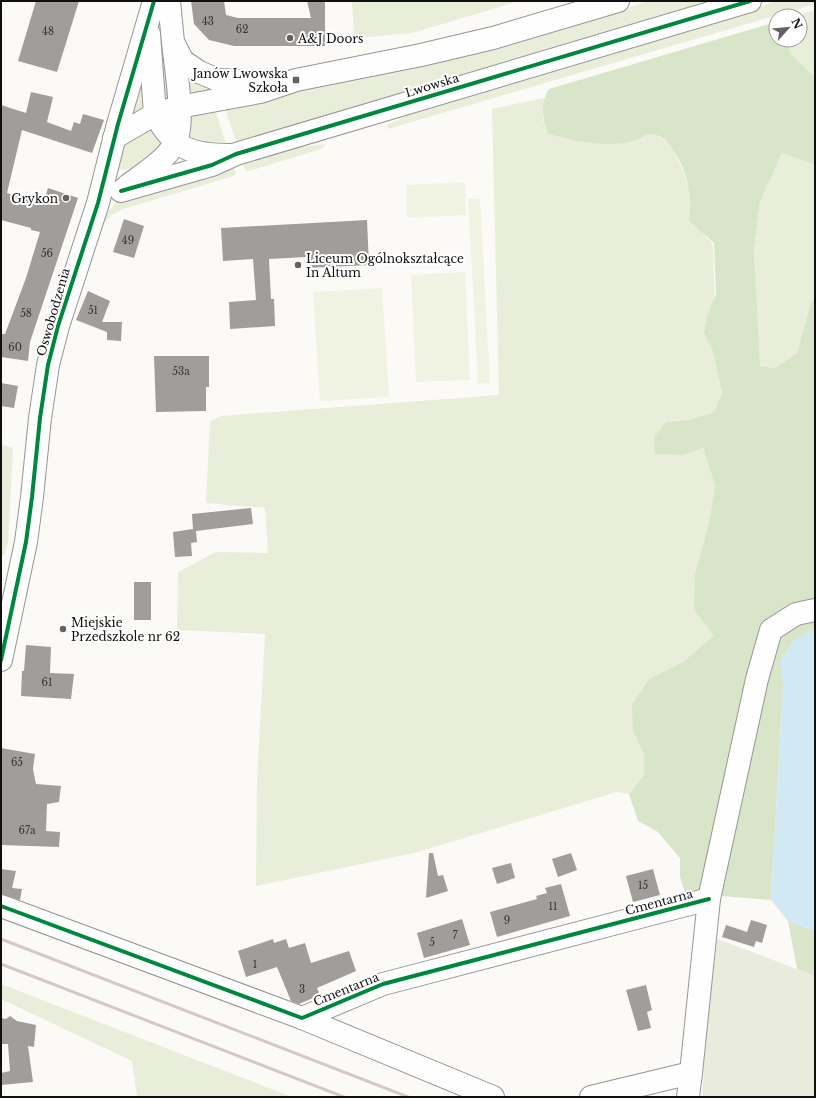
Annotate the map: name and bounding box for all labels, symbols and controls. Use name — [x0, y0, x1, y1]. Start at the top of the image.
north arrow — [768, 8, 808, 48]
house number: 43 — [202, 15, 214, 28]
text: N — [788, 16, 806, 32]
house number: 62 — [236, 23, 248, 36]
house number: 48 — [42, 25, 54, 38]
place label: A&J Doors — [297, 31, 363, 46]
marker: A&J Doors — [285, 33, 295, 43]
place label: Janów Lwowska Szkoła — [190, 66, 288, 95]
street label: Lwowska — [403, 70, 461, 100]
marker: Janów Lwowska Szkoła — [291, 75, 301, 85]
place label: Grykon — [11, 191, 58, 206]
marker: Grykon — [61, 193, 71, 203]
house number: 49 — [122, 234, 134, 247]
house number: 56 — [41, 247, 53, 260]
place label: Liceum Ogólnokształcące In Altum — [306, 251, 464, 280]
marker: Liceum Ogólnokształcące In Altum — [293, 260, 303, 270]
street label: Oswobodzenia — [33, 266, 73, 358]
house number: 51 — [88, 304, 98, 317]
house number: 58 — [20, 307, 32, 320]
house number: 60 — [8, 341, 22, 354]
house number: 53a — [172, 365, 190, 378]
place label: Miejskie Przedszkole nr 62 — [71, 615, 180, 644]
marker: Miejskie Przedszkole nr 62 — [58, 624, 68, 634]
house number: 61 — [42, 676, 52, 689]
house number: 65 — [11, 756, 23, 769]
house number: 67a — [19, 824, 36, 837]
house number: 15 — [638, 879, 648, 892]
street label: Cmentarna — [624, 886, 695, 918]
house number: 11 — [549, 900, 557, 913]
house number: 9 — [504, 914, 510, 927]
house number: 7 — [452, 929, 458, 942]
house number: 5 — [429, 936, 435, 949]
house number: 1 — [253, 958, 257, 971]
street label: Cmentarna — [311, 969, 381, 1009]
house number: 3 — [299, 983, 305, 996]

